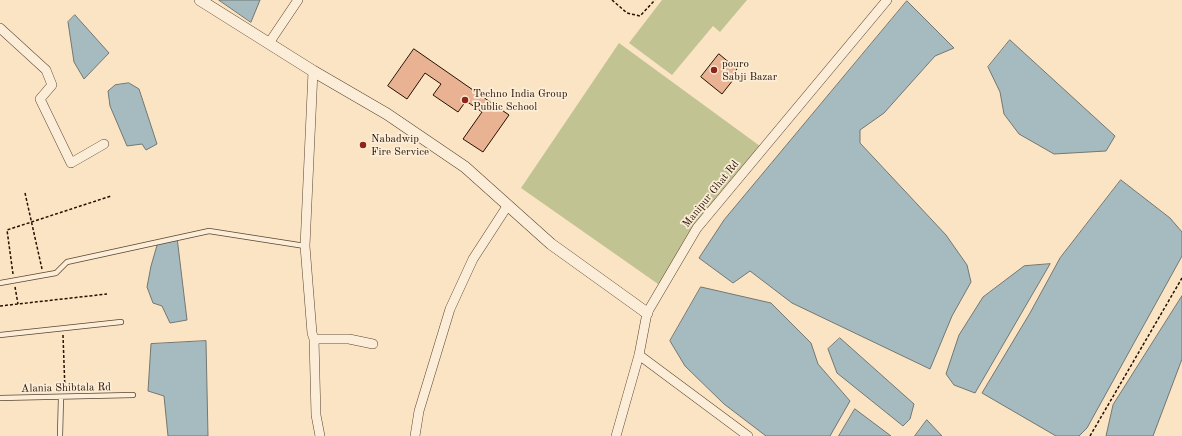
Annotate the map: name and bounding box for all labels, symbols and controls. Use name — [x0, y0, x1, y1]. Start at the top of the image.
place label: pouro Sabji Bazar — [722, 57, 777, 83]
marker: pouro Sabji Bazar — [709, 65, 719, 75]
place label: Techno India Group Public School — [473, 87, 567, 113]
marker: Techno India Group Public School — [460, 95, 470, 105]
place label: Nabadwip Fire Service — [371, 132, 429, 158]
marker: Nabadwip Fire Service — [358, 140, 368, 150]
street label: Manipur Ghat Rd — [680, 158, 742, 230]
street label: Alania Shibtala Rd — [21, 381, 111, 395]

